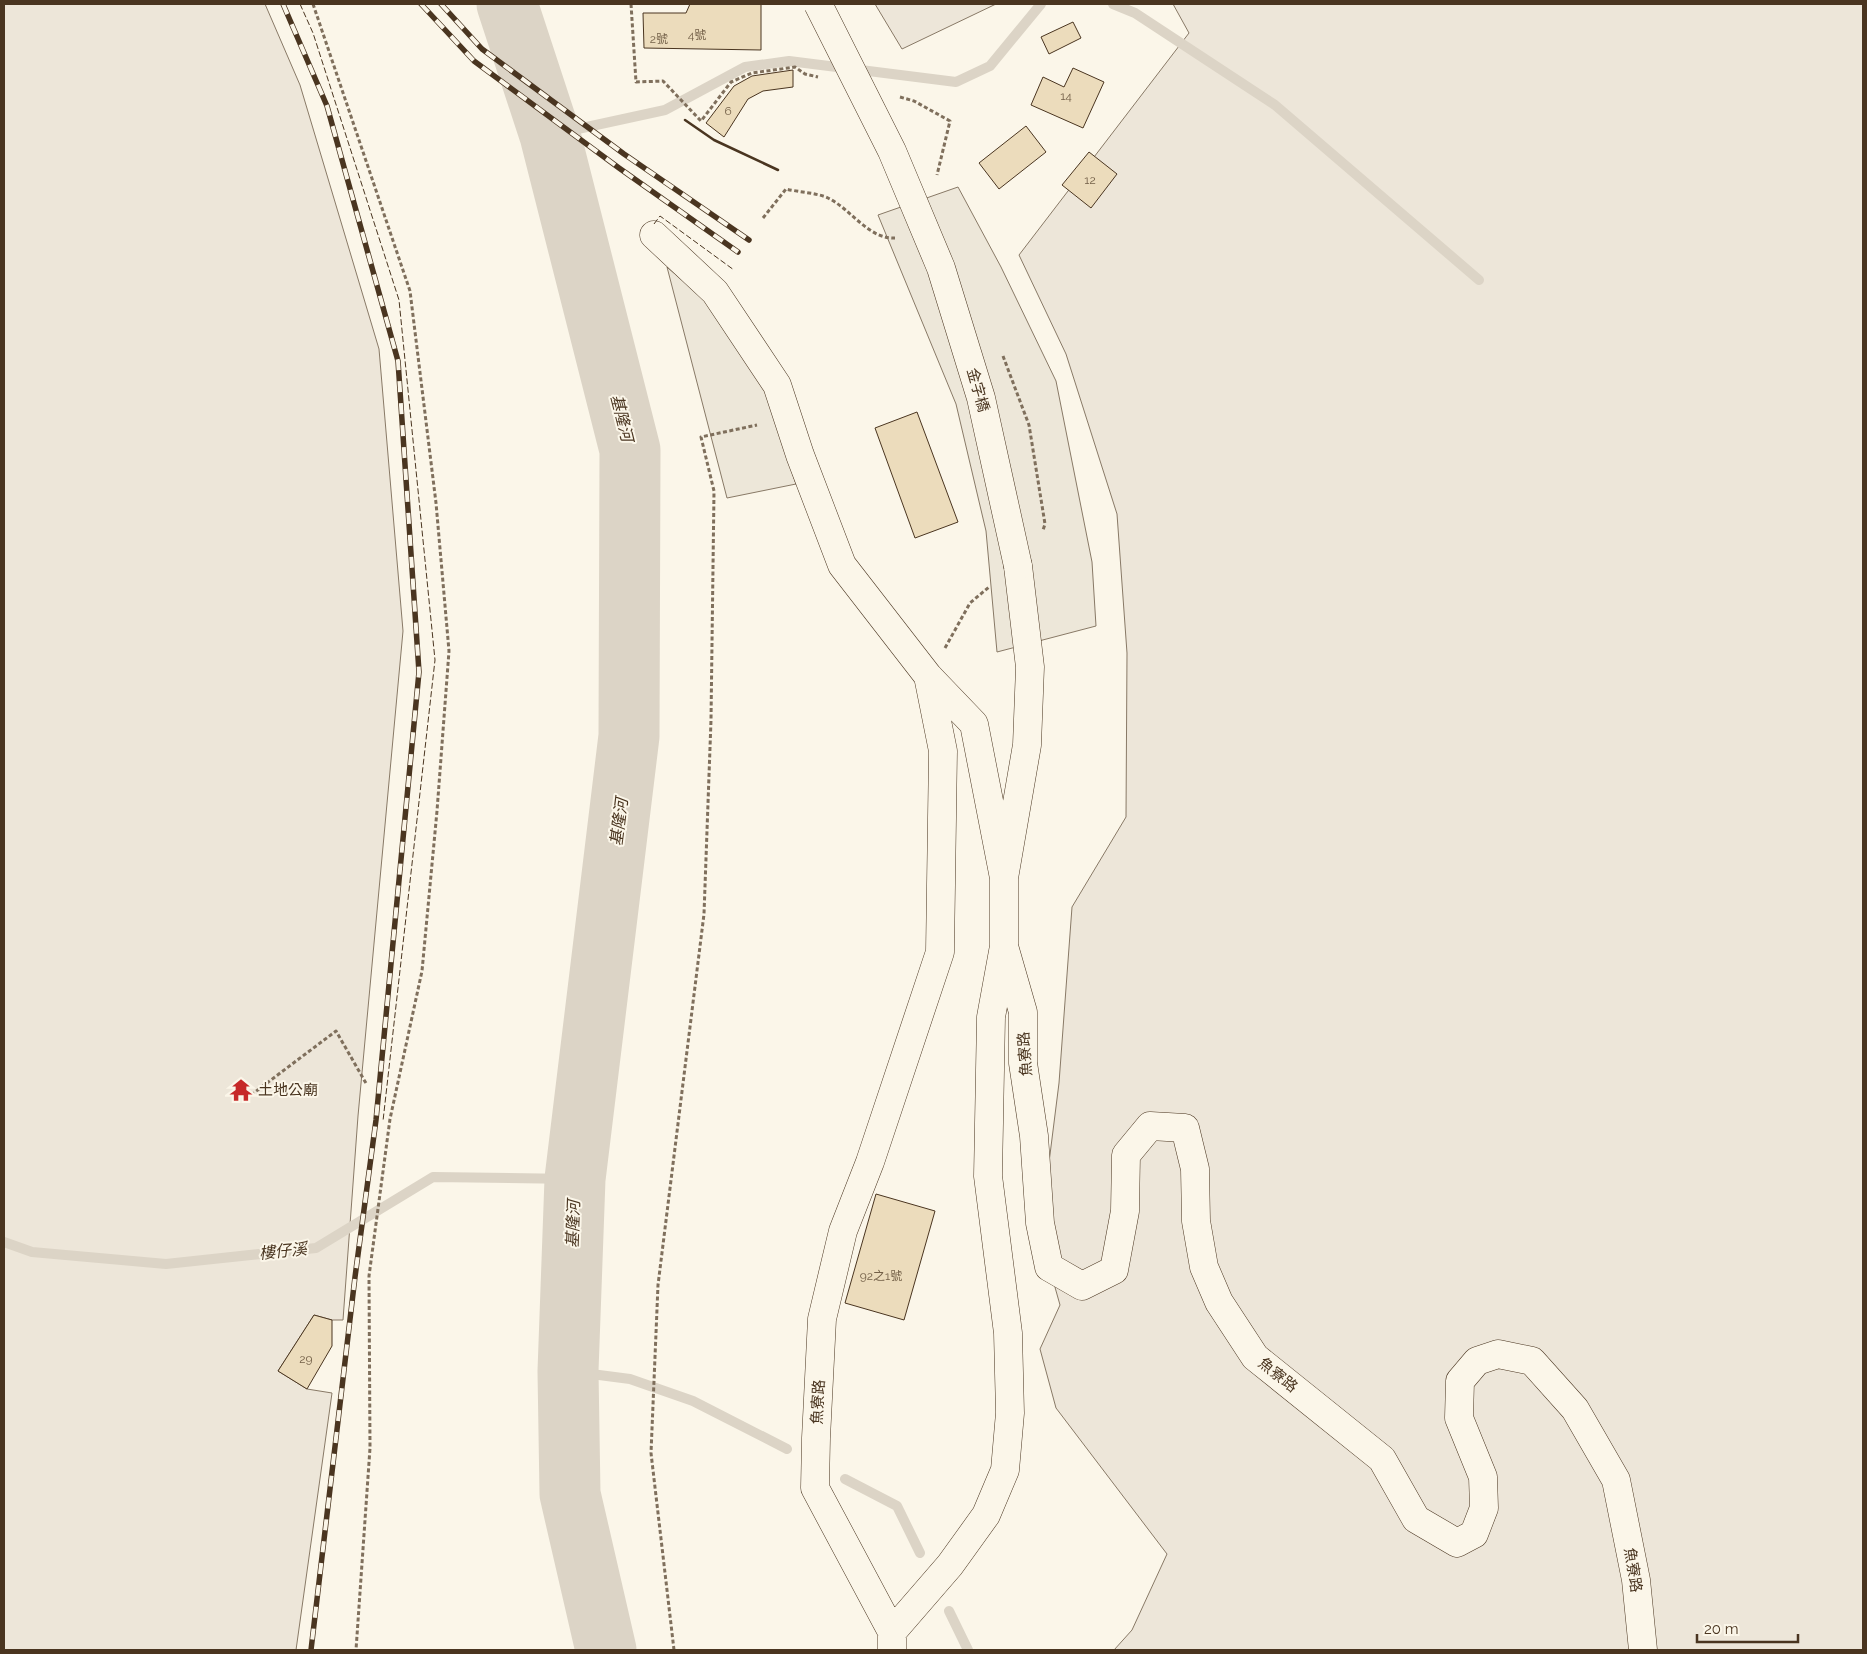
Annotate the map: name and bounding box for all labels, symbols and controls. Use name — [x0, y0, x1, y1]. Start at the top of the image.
house number: 4號 — [688, 28, 706, 42]
house number: 2號 — [650, 32, 668, 46]
house number: 14 — [1060, 89, 1072, 103]
house number: 6 — [724, 104, 732, 118]
house number: 12 — [1084, 173, 1096, 187]
street label: 金字橋 — [963, 366, 993, 414]
water label: 基隆河 — [607, 392, 638, 446]
water label: 基隆河 — [607, 794, 632, 847]
street label: 魚寮路 — [1014, 1031, 1036, 1077]
temple icon: 土地公廟 — [228, 1077, 254, 1103]
place label: 土地公廟 — [258, 1081, 318, 1099]
water label: 基隆河 — [563, 1197, 583, 1248]
water label: 樓仔溪 — [258, 1239, 310, 1263]
house number: 92之1號 — [860, 1269, 902, 1283]
house number: 29 — [299, 1352, 313, 1366]
street label: 魚寮路 — [1255, 1354, 1301, 1396]
street label: 魚寮路 — [808, 1379, 828, 1425]
street label: 魚寮路 — [1621, 1546, 1645, 1594]
scale bar — [1697, 1612, 1798, 1644]
text: 20 m — [1704, 1620, 1739, 1638]

